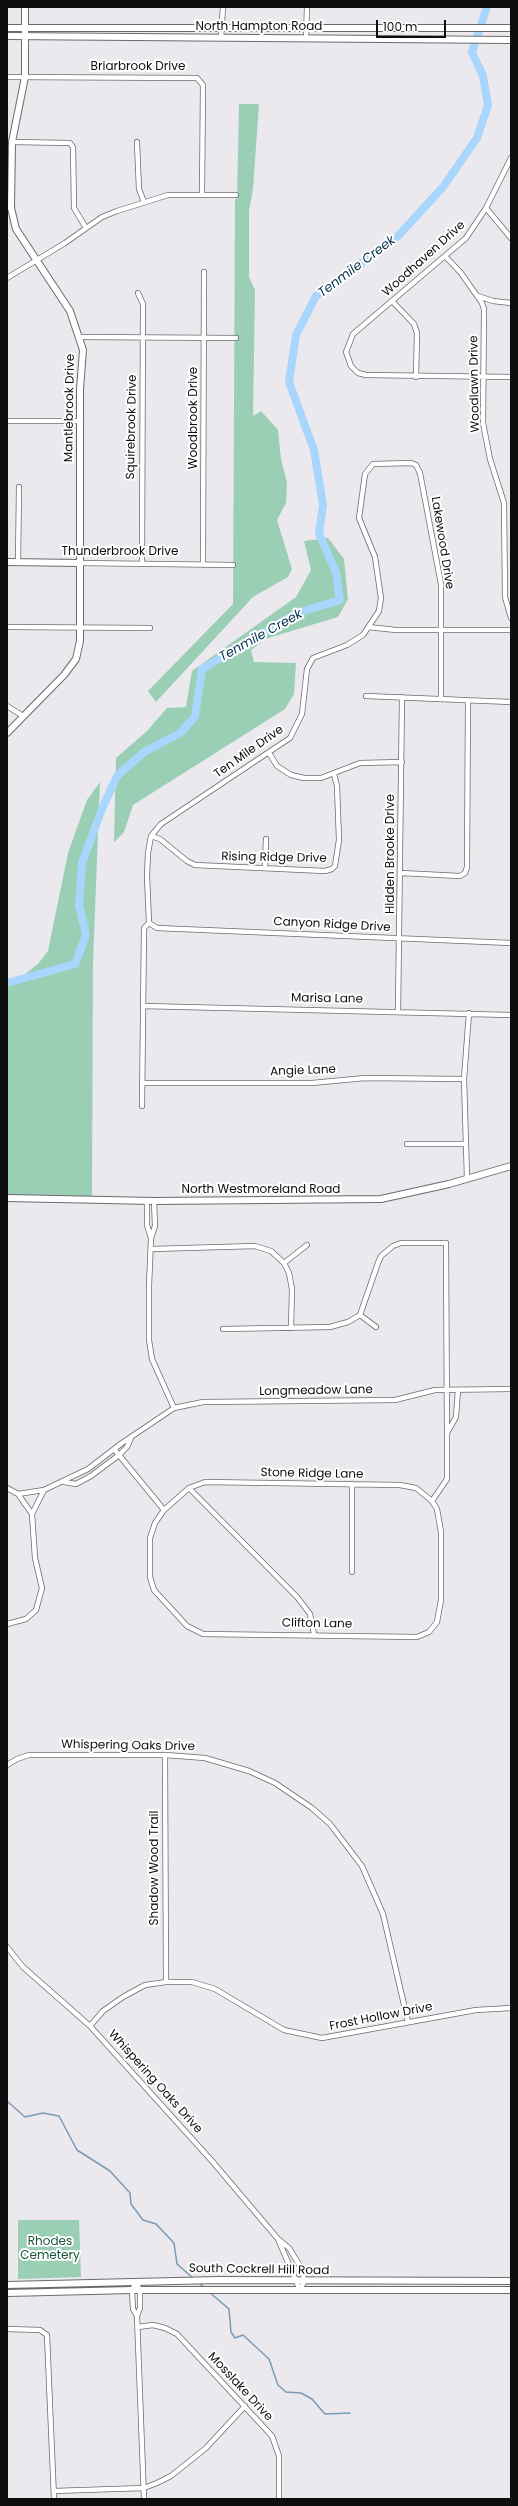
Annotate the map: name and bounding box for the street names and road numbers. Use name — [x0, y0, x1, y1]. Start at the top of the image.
street label: North Hampton Road — [196, 20, 322, 34]
street label: Briarbrook Drive — [91, 60, 185, 74]
street label: Woodhaven Drive — [380, 218, 468, 300]
street label: Woodlawn Drive — [467, 335, 483, 433]
street label: Mantlebrook Drive — [62, 354, 78, 462]
street label: Woodbrook Drive — [187, 367, 201, 469]
street label: Squirebrook Drive — [124, 374, 140, 480]
street label: Lakewood Drive — [428, 496, 456, 590]
street label: Thunderbrook Drive — [62, 545, 178, 559]
street label: Ten Mile Drive — [211, 723, 287, 781]
street label: Hidden Brooke Drive — [384, 794, 398, 914]
street label: Rising Ridge Drive — [221, 850, 327, 866]
street label: Canyon Ridge Drive — [273, 915, 391, 935]
street label: Marisa Lane — [291, 991, 363, 1007]
street label: Angie Lane — [270, 1063, 336, 1079]
street label: North Westmoreland Road — [182, 1183, 340, 1197]
street label: Longmeadow Lane — [259, 1383, 373, 1399]
street label: Stone Ridge Lane — [260, 1466, 364, 1482]
street label: Clifton Lane — [282, 1616, 352, 1632]
street label: Whispering Oaks Drive — [61, 1738, 195, 1754]
street label: Shadow Wood Trail — [148, 1810, 162, 1926]
street label: Frost Hollow Drive — [328, 2000, 434, 2034]
street label: Whispering Oaks Drive — [105, 2027, 205, 2137]
street label: South Cockrell Hill Road — [189, 2262, 329, 2278]
street label: Mosslake Drive — [205, 2350, 275, 2424]

